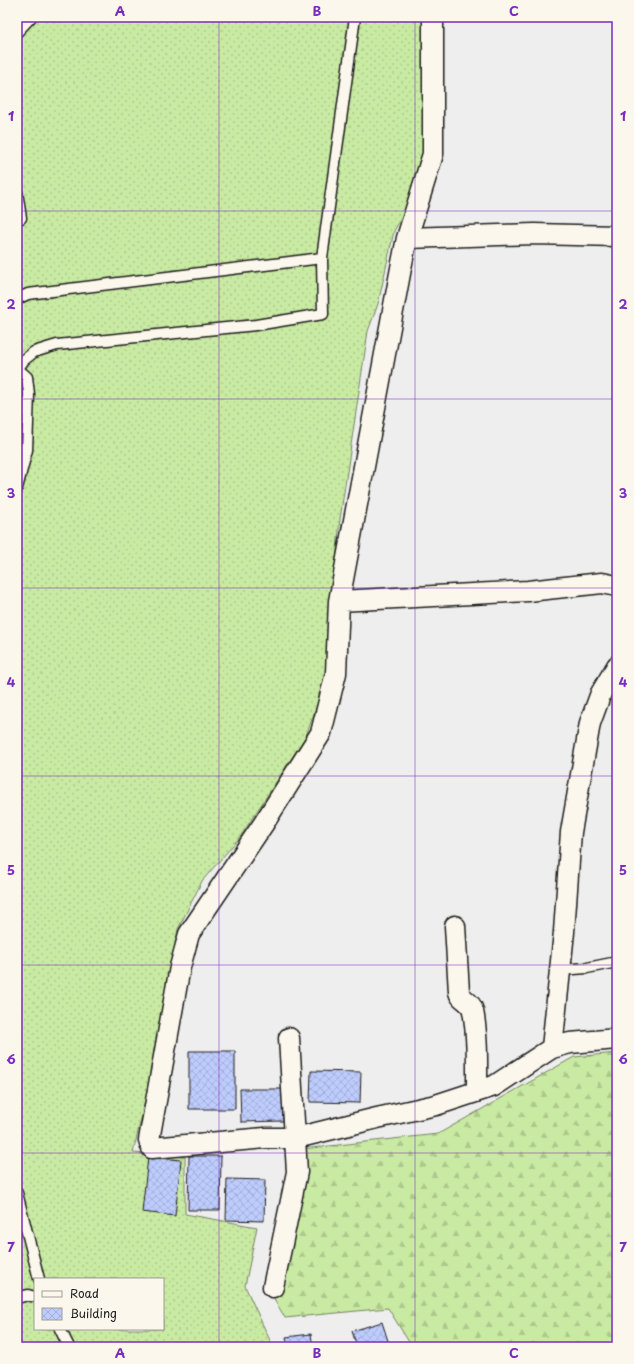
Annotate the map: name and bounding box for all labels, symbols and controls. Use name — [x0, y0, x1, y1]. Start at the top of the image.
text: A — [115, 1, 125, 20]
text: B — [313, 1, 322, 20]
text: C — [509, 1, 519, 20]
text: 1 — [8, 106, 14, 125]
text: 1 — [620, 106, 626, 125]
text: 2 — [6, 294, 16, 313]
text: 2 — [618, 294, 628, 313]
text: 3 — [7, 483, 16, 502]
text: 3 — [619, 483, 628, 502]
text: 4 — [7, 672, 16, 691]
text: 4 — [619, 672, 628, 691]
text: 5 — [7, 860, 15, 879]
text: 5 — [619, 860, 627, 879]
text: 6 — [6, 1049, 16, 1068]
text: 6 — [618, 1049, 628, 1068]
text: 7 — [7, 1237, 15, 1256]
text: 7 — [619, 1237, 627, 1256]
legend — [34, 1278, 164, 1330]
text: Road — [70, 1284, 99, 1302]
text: Building — [70, 1304, 117, 1322]
text: A — [115, 1343, 125, 1362]
text: B — [313, 1343, 322, 1362]
text: C — [509, 1343, 519, 1362]

